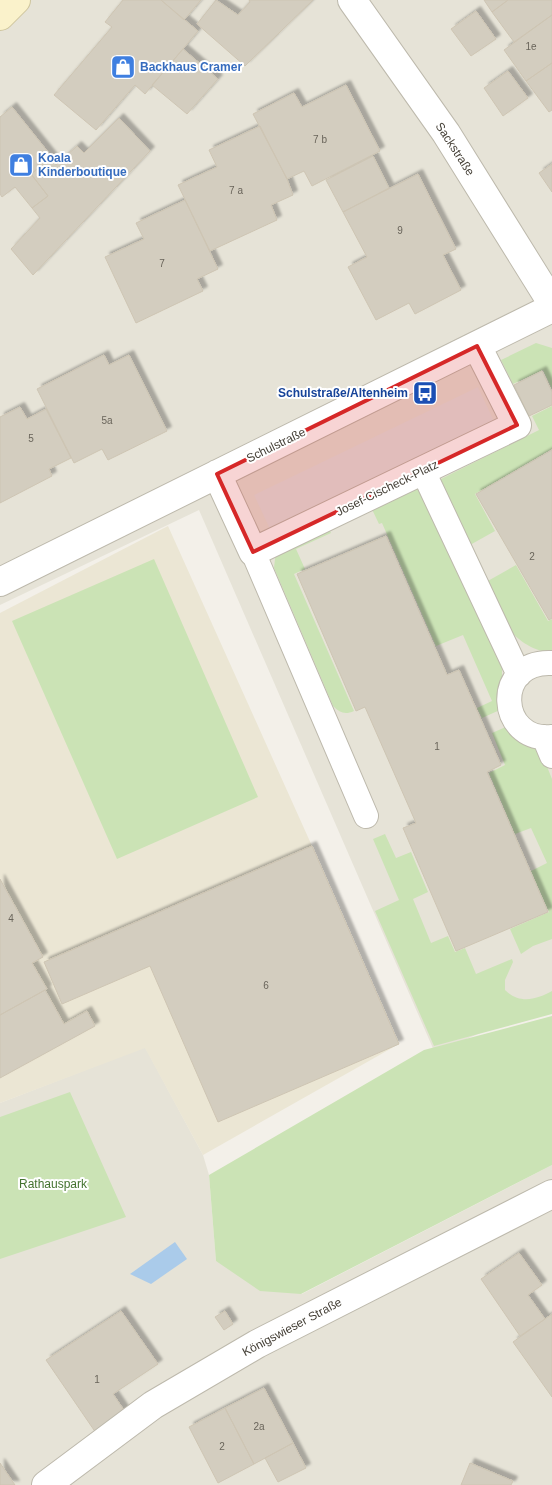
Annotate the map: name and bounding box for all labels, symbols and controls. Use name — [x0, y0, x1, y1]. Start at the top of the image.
house number: 1e — [525, 41, 537, 52]
shop icon: Backhaus Cramer — [110, 54, 136, 80]
place label: Backhaus Cramer — [140, 60, 242, 74]
street label: Sackstraße — [433, 120, 478, 179]
house number: 7 b — [313, 134, 327, 145]
place label: Koala Kinderboutique — [38, 151, 127, 179]
shop icon: Koala Kinderboutique — [8, 152, 34, 178]
house number: 7 a — [229, 185, 243, 196]
house number: 9 — [397, 225, 403, 236]
house number: 7 — [159, 258, 165, 269]
bus stop icon: Schulstraße/Altenheim — [412, 380, 438, 406]
place label: Schulstraße/Altenheim — [278, 386, 408, 400]
house number: 5a — [101, 415, 113, 426]
street label: Schulstraße — [244, 425, 308, 465]
house number: 5 — [28, 433, 34, 444]
street label: Josef-Cischeck-Platz — [334, 457, 440, 519]
house number: 2 — [529, 551, 535, 562]
house number: 1 — [434, 741, 440, 752]
house number: 4 — [8, 913, 14, 924]
house number: 6 — [263, 980, 269, 991]
park label: Rathauspark — [19, 1177, 88, 1191]
street label: Königswieser Straße — [240, 1295, 344, 1359]
house number: 1 — [94, 1374, 100, 1385]
house number: 2a — [253, 1421, 265, 1432]
house number: 2 — [219, 1441, 225, 1452]

